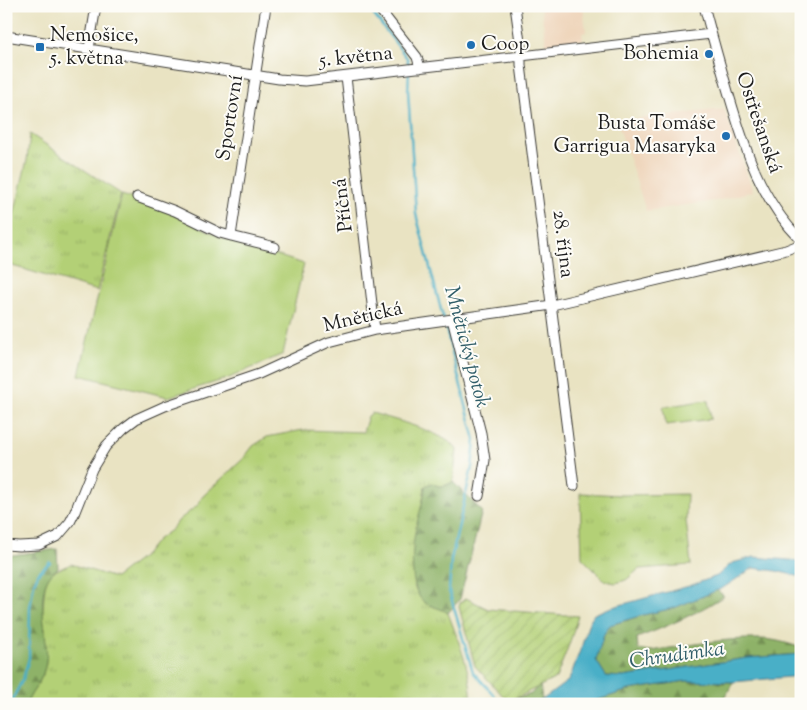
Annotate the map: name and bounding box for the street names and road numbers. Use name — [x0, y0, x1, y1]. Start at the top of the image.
street label: 5. května — [317, 40, 394, 76]
street label: Ostřešanská — [727, 68, 789, 178]
street label: Sportovní — [210, 73, 252, 163]
street label: Příčná — [326, 176, 362, 234]
street label: 28. října — [543, 208, 581, 280]
street label: Mnětická — [320, 295, 406, 341]

